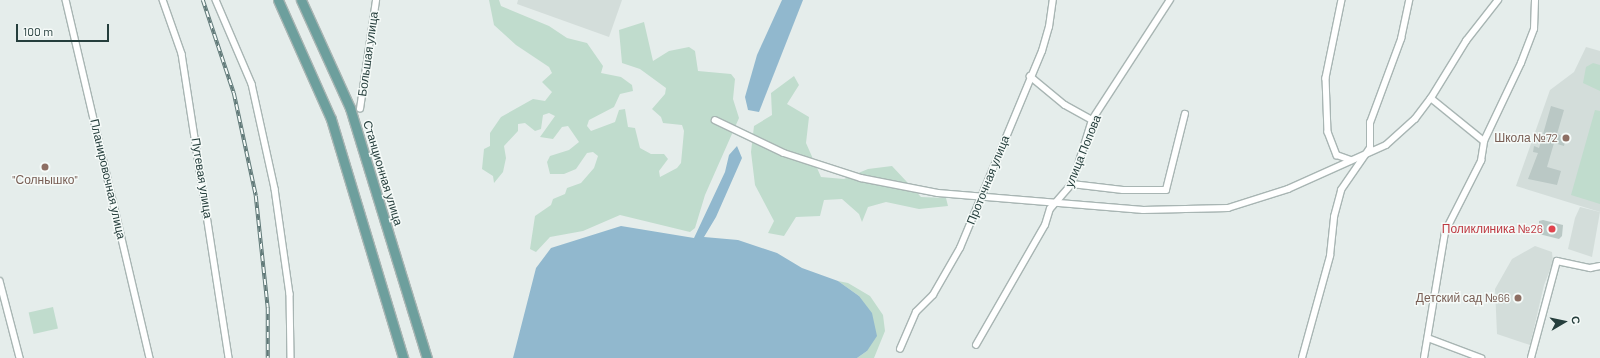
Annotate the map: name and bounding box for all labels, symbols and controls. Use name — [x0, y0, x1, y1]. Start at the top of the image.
street label: Большая улица — [355, 11, 381, 97]
scale bar — [18, 16, 111, 42]
text: 100 m — [23, 24, 53, 38]
street label: улица Попова — [1062, 113, 1104, 189]
street label: Планировочная улица — [87, 117, 129, 241]
street label: Станционная улица — [360, 119, 406, 227]
place label: Школа №72 — [1494, 131, 1558, 145]
street label: Проточная улица — [964, 133, 1012, 227]
marker: Школа №72 — [1561, 133, 1571, 143]
street label: Путевая улица — [189, 137, 215, 219]
marker: "Солнышко" — [40, 162, 50, 172]
place label: "Солнышко" — [12, 173, 78, 187]
place label: Поликлиника №26 — [1442, 222, 1543, 236]
marker: Поликлиника №26 — [1546, 223, 1558, 235]
place label: Детский сад №66 — [1416, 291, 1510, 305]
marker: Детский сад №66 — [1513, 293, 1523, 303]
north arrow — [1544, 302, 1584, 342]
text: С — [1569, 315, 1583, 325]

